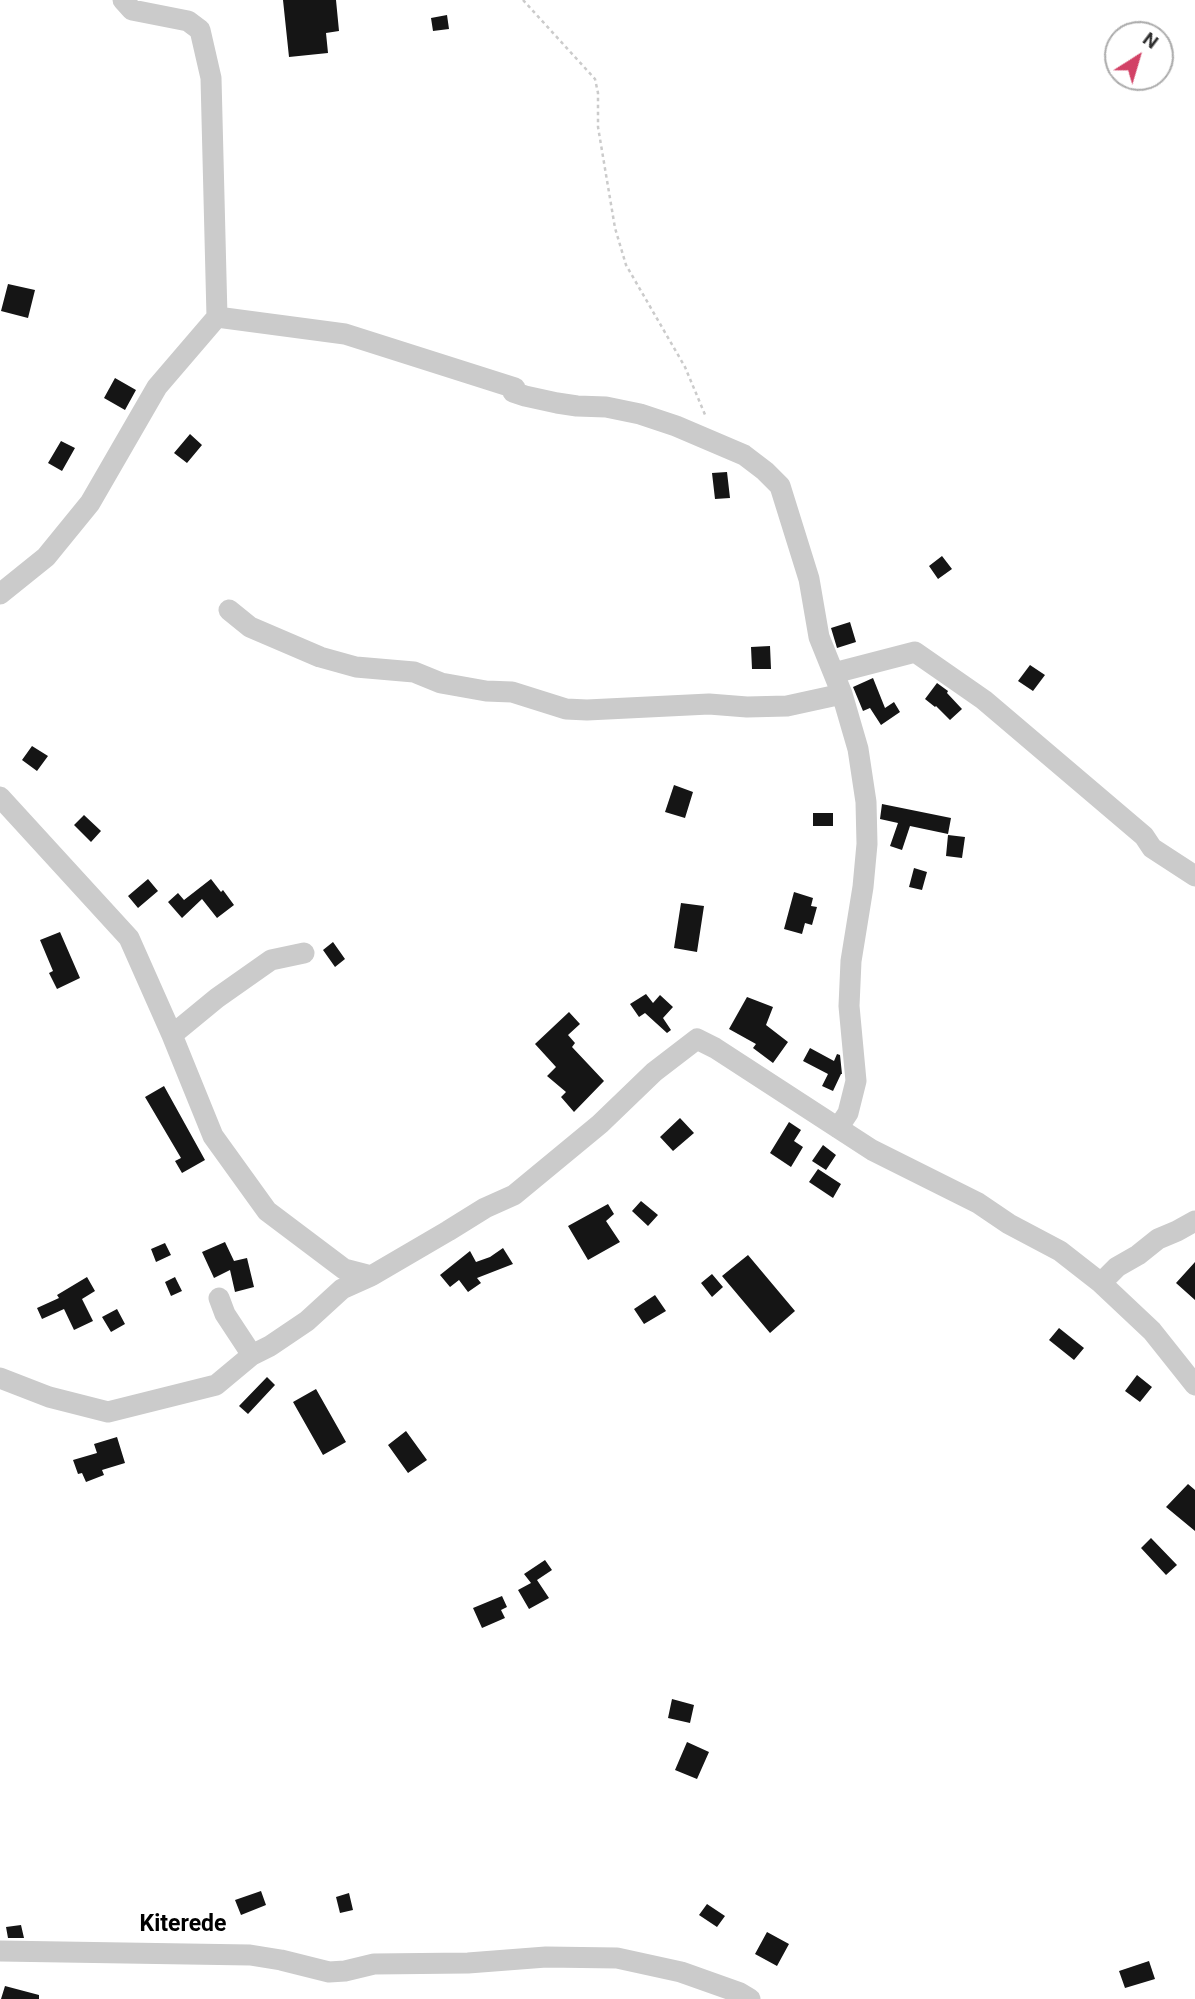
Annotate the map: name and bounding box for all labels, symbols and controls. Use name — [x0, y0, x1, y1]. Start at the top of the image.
north arrow — [1104, 21, 1174, 91]
text: N — [1138, 27, 1163, 54]
district label: Kiterede — [140, 1911, 226, 1939]

